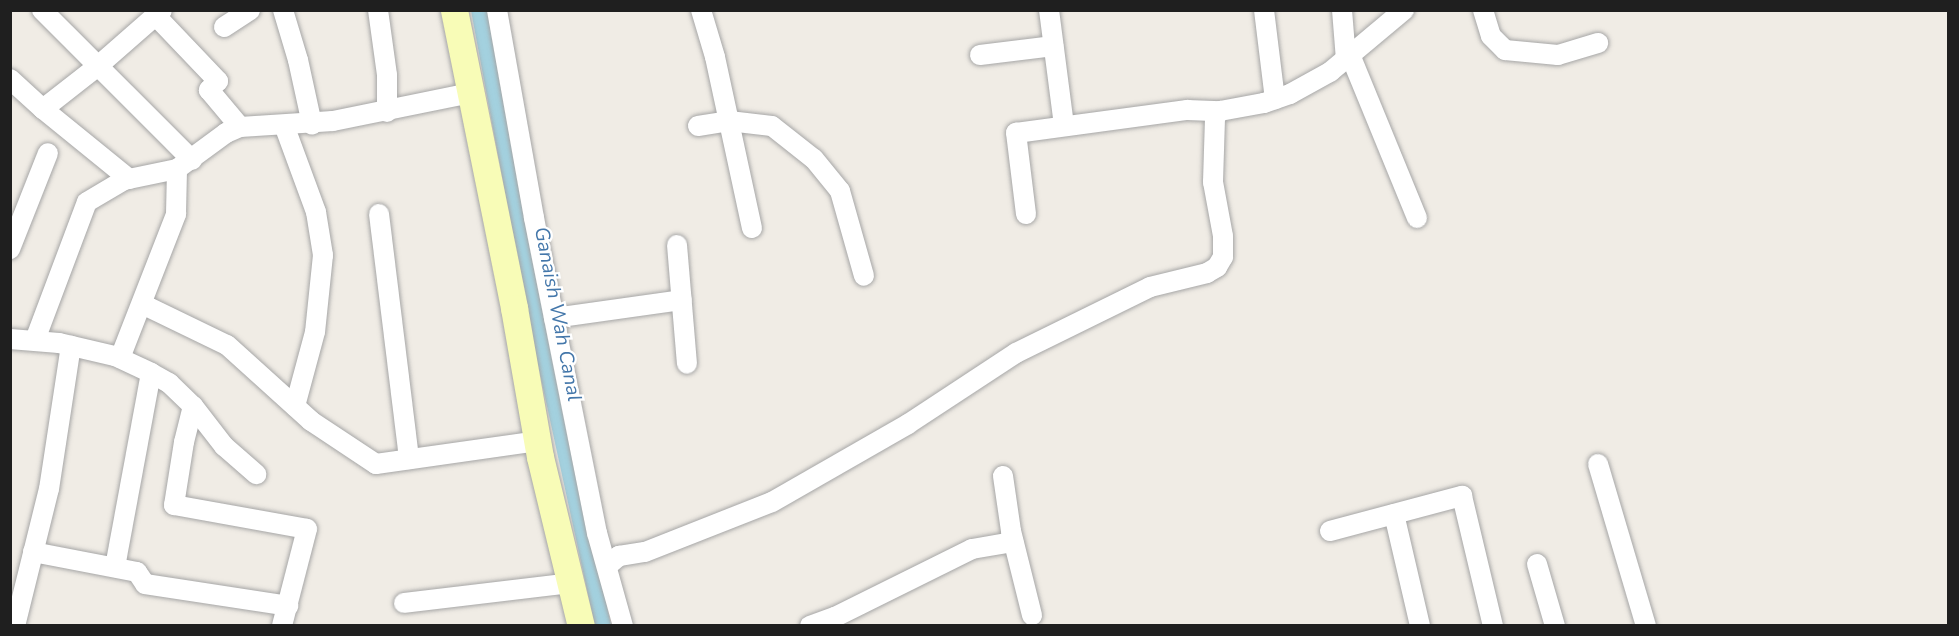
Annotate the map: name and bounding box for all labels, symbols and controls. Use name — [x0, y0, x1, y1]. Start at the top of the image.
water label: Ganaish Wah Canal — [529, 225, 587, 403]

